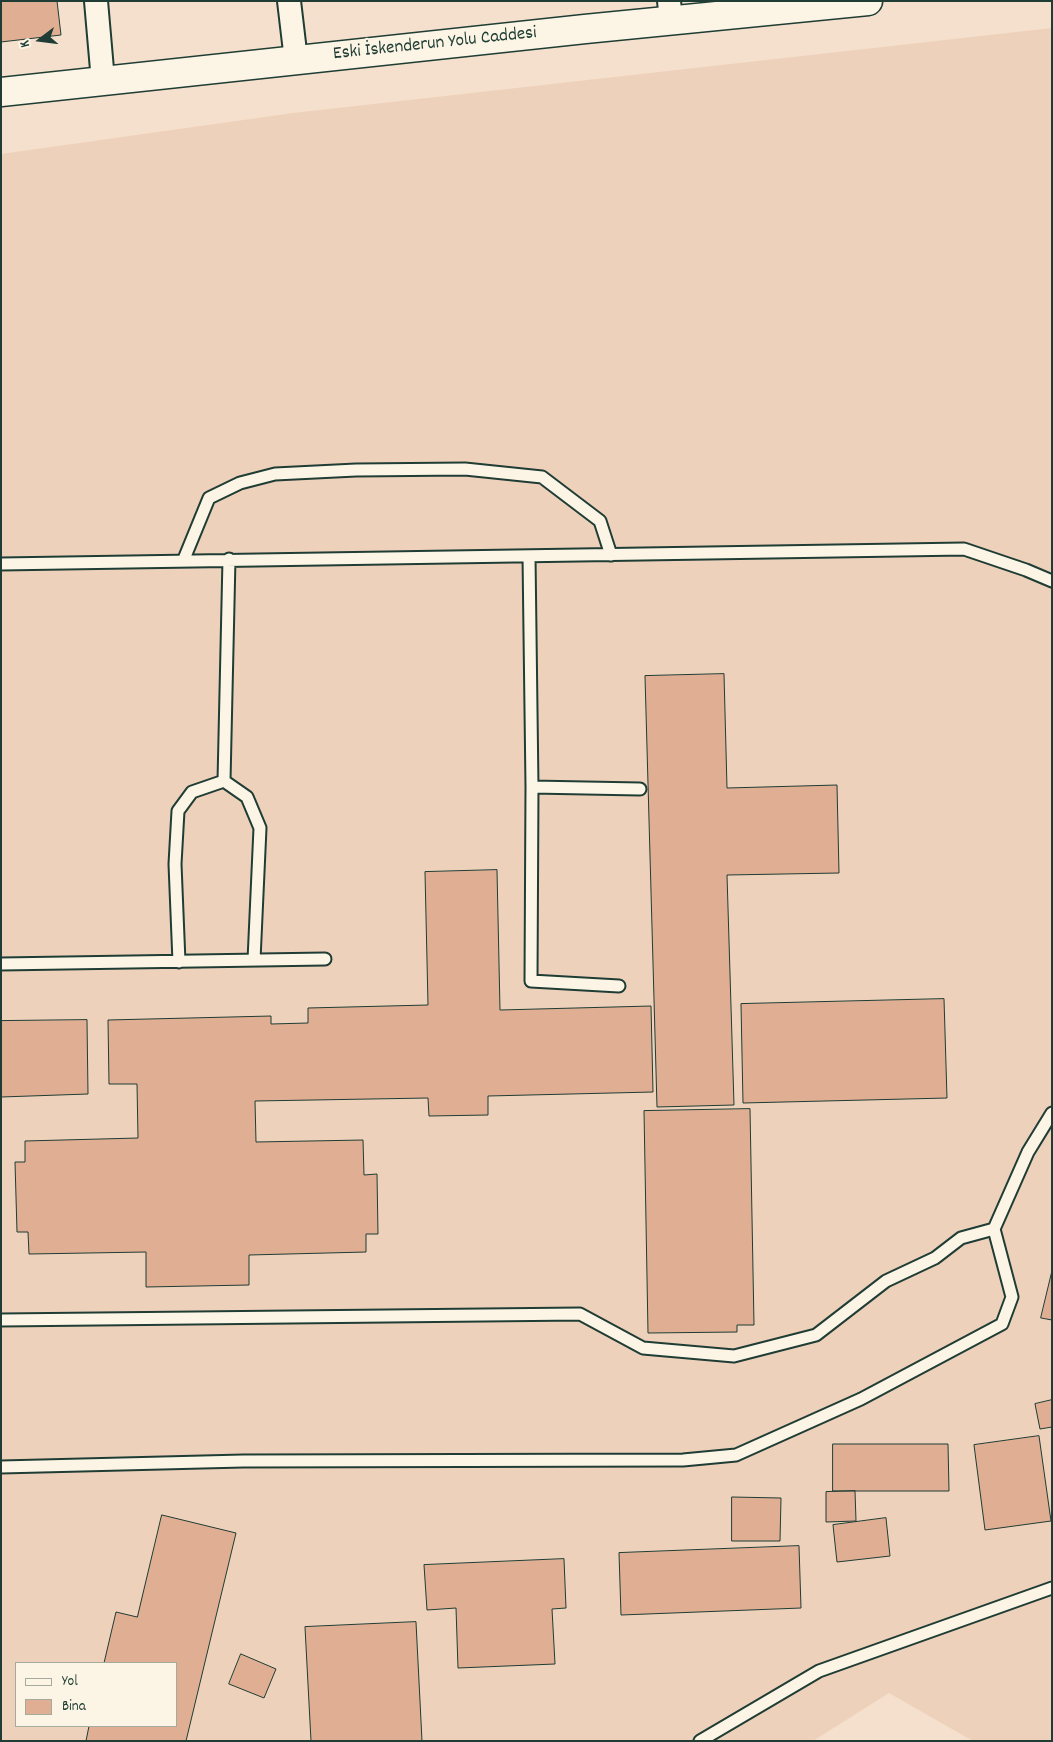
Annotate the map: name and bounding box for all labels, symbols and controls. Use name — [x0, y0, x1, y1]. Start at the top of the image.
north arrow — [15, 15, 65, 65]
street label: Eski İskenderun Yolu Caddesi — [332, 23, 538, 67]
text: K — [15, 38, 36, 50]
legend — [15, 1662, 178, 1727]
text: Yol — [62, 1671, 78, 1693]
text: Bina — [62, 1696, 86, 1718]

